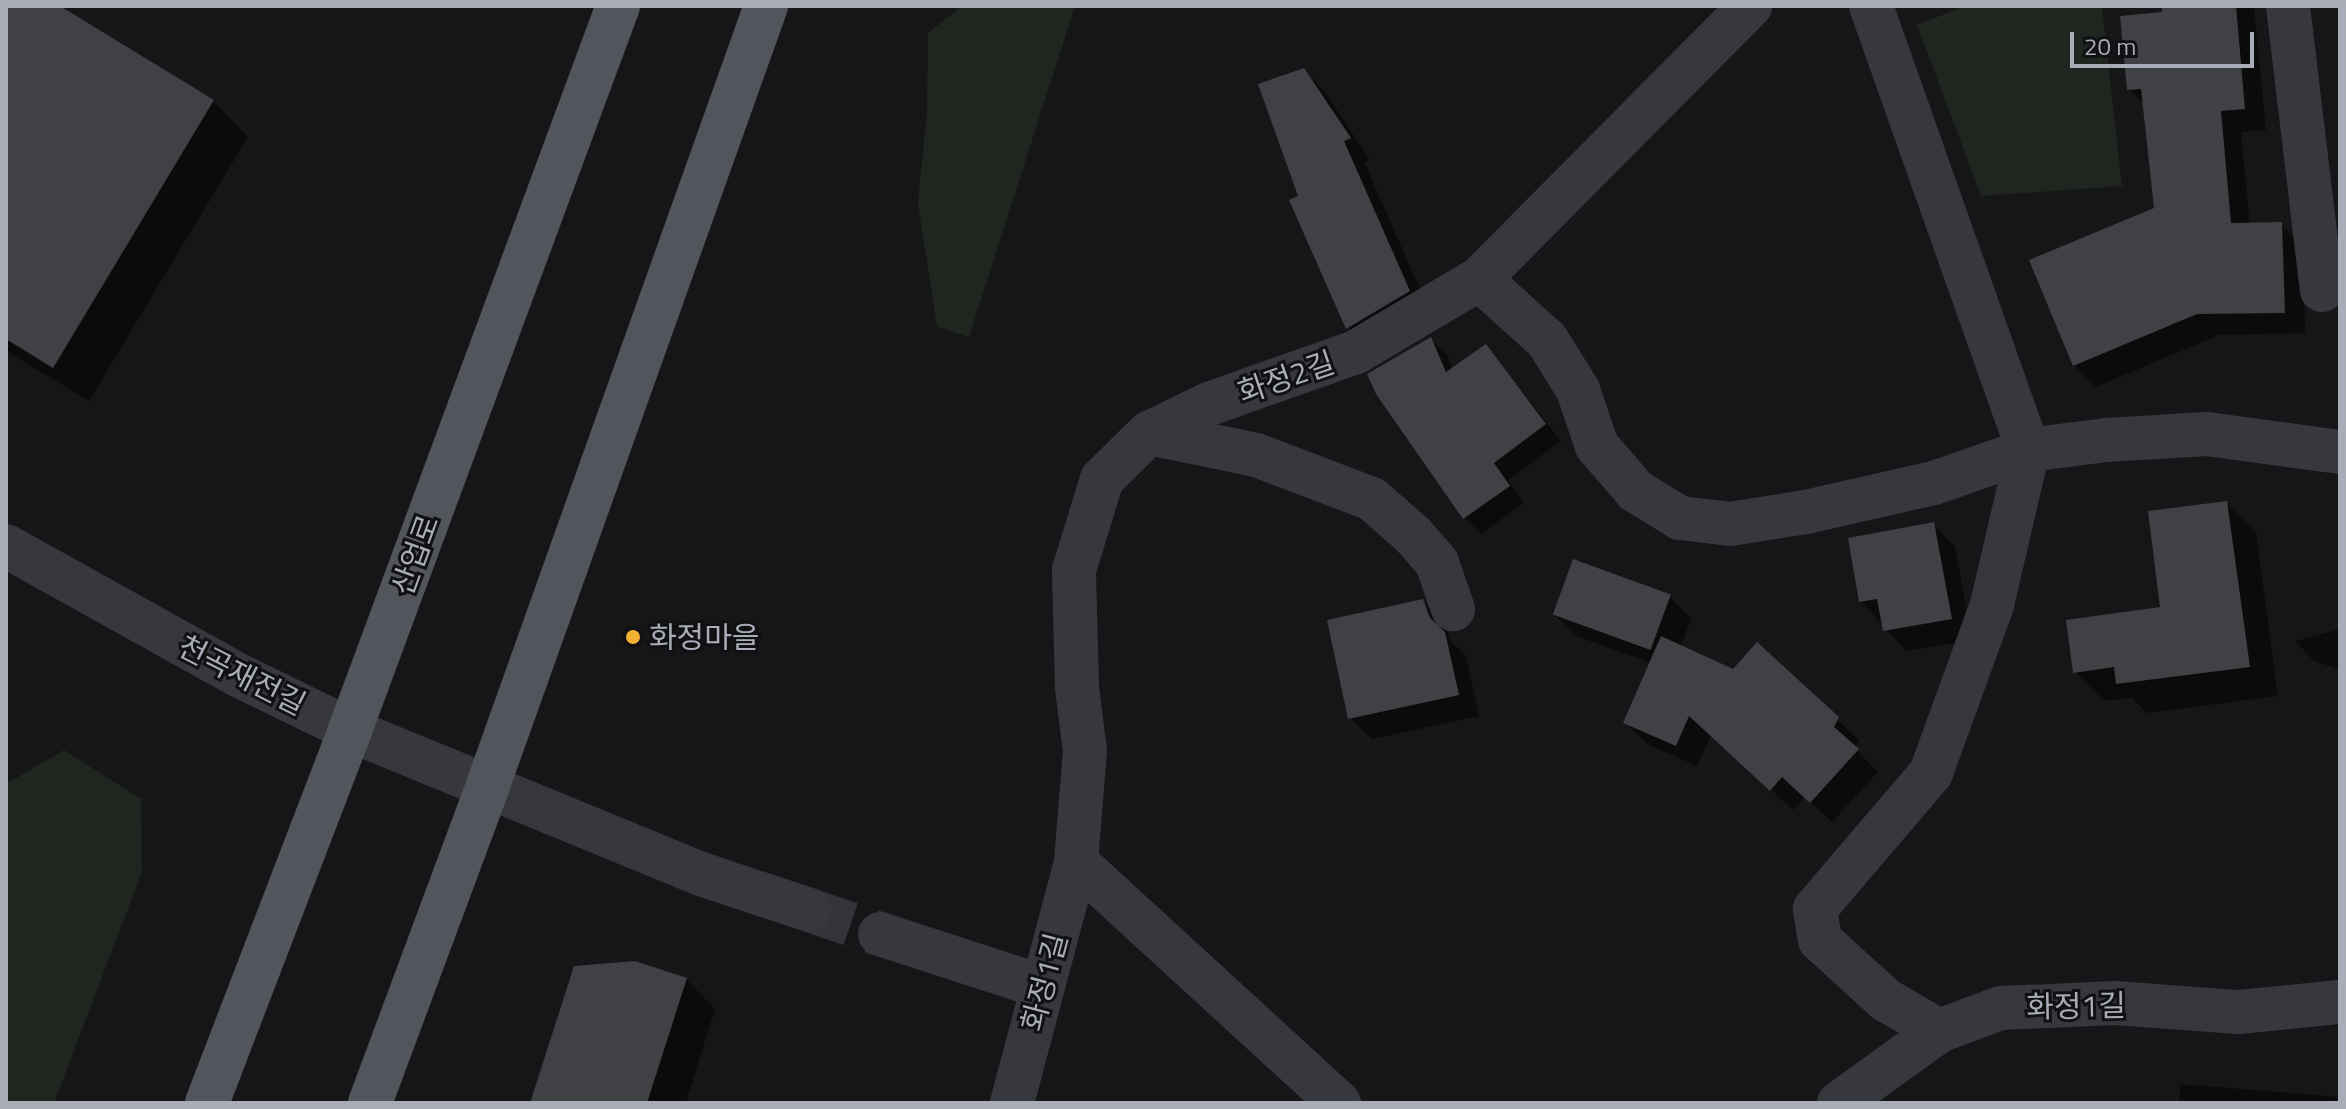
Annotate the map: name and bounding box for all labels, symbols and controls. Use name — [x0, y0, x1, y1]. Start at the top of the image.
scale bar — [2074, 16, 2258, 66]
text: 20 m — [2084, 28, 2136, 64]
street label: 화정2길 — [1233, 344, 1339, 410]
street label: 산업로 — [384, 510, 446, 600]
place label: 화정마을 — [649, 619, 759, 655]
street label: 천곡재전길 — [172, 628, 312, 722]
marker: 화정마을 — [624, 628, 642, 646]
street label: 화정1길 — [1014, 929, 1074, 1035]
street label: 화정1길 — [2026, 987, 2126, 1025]

